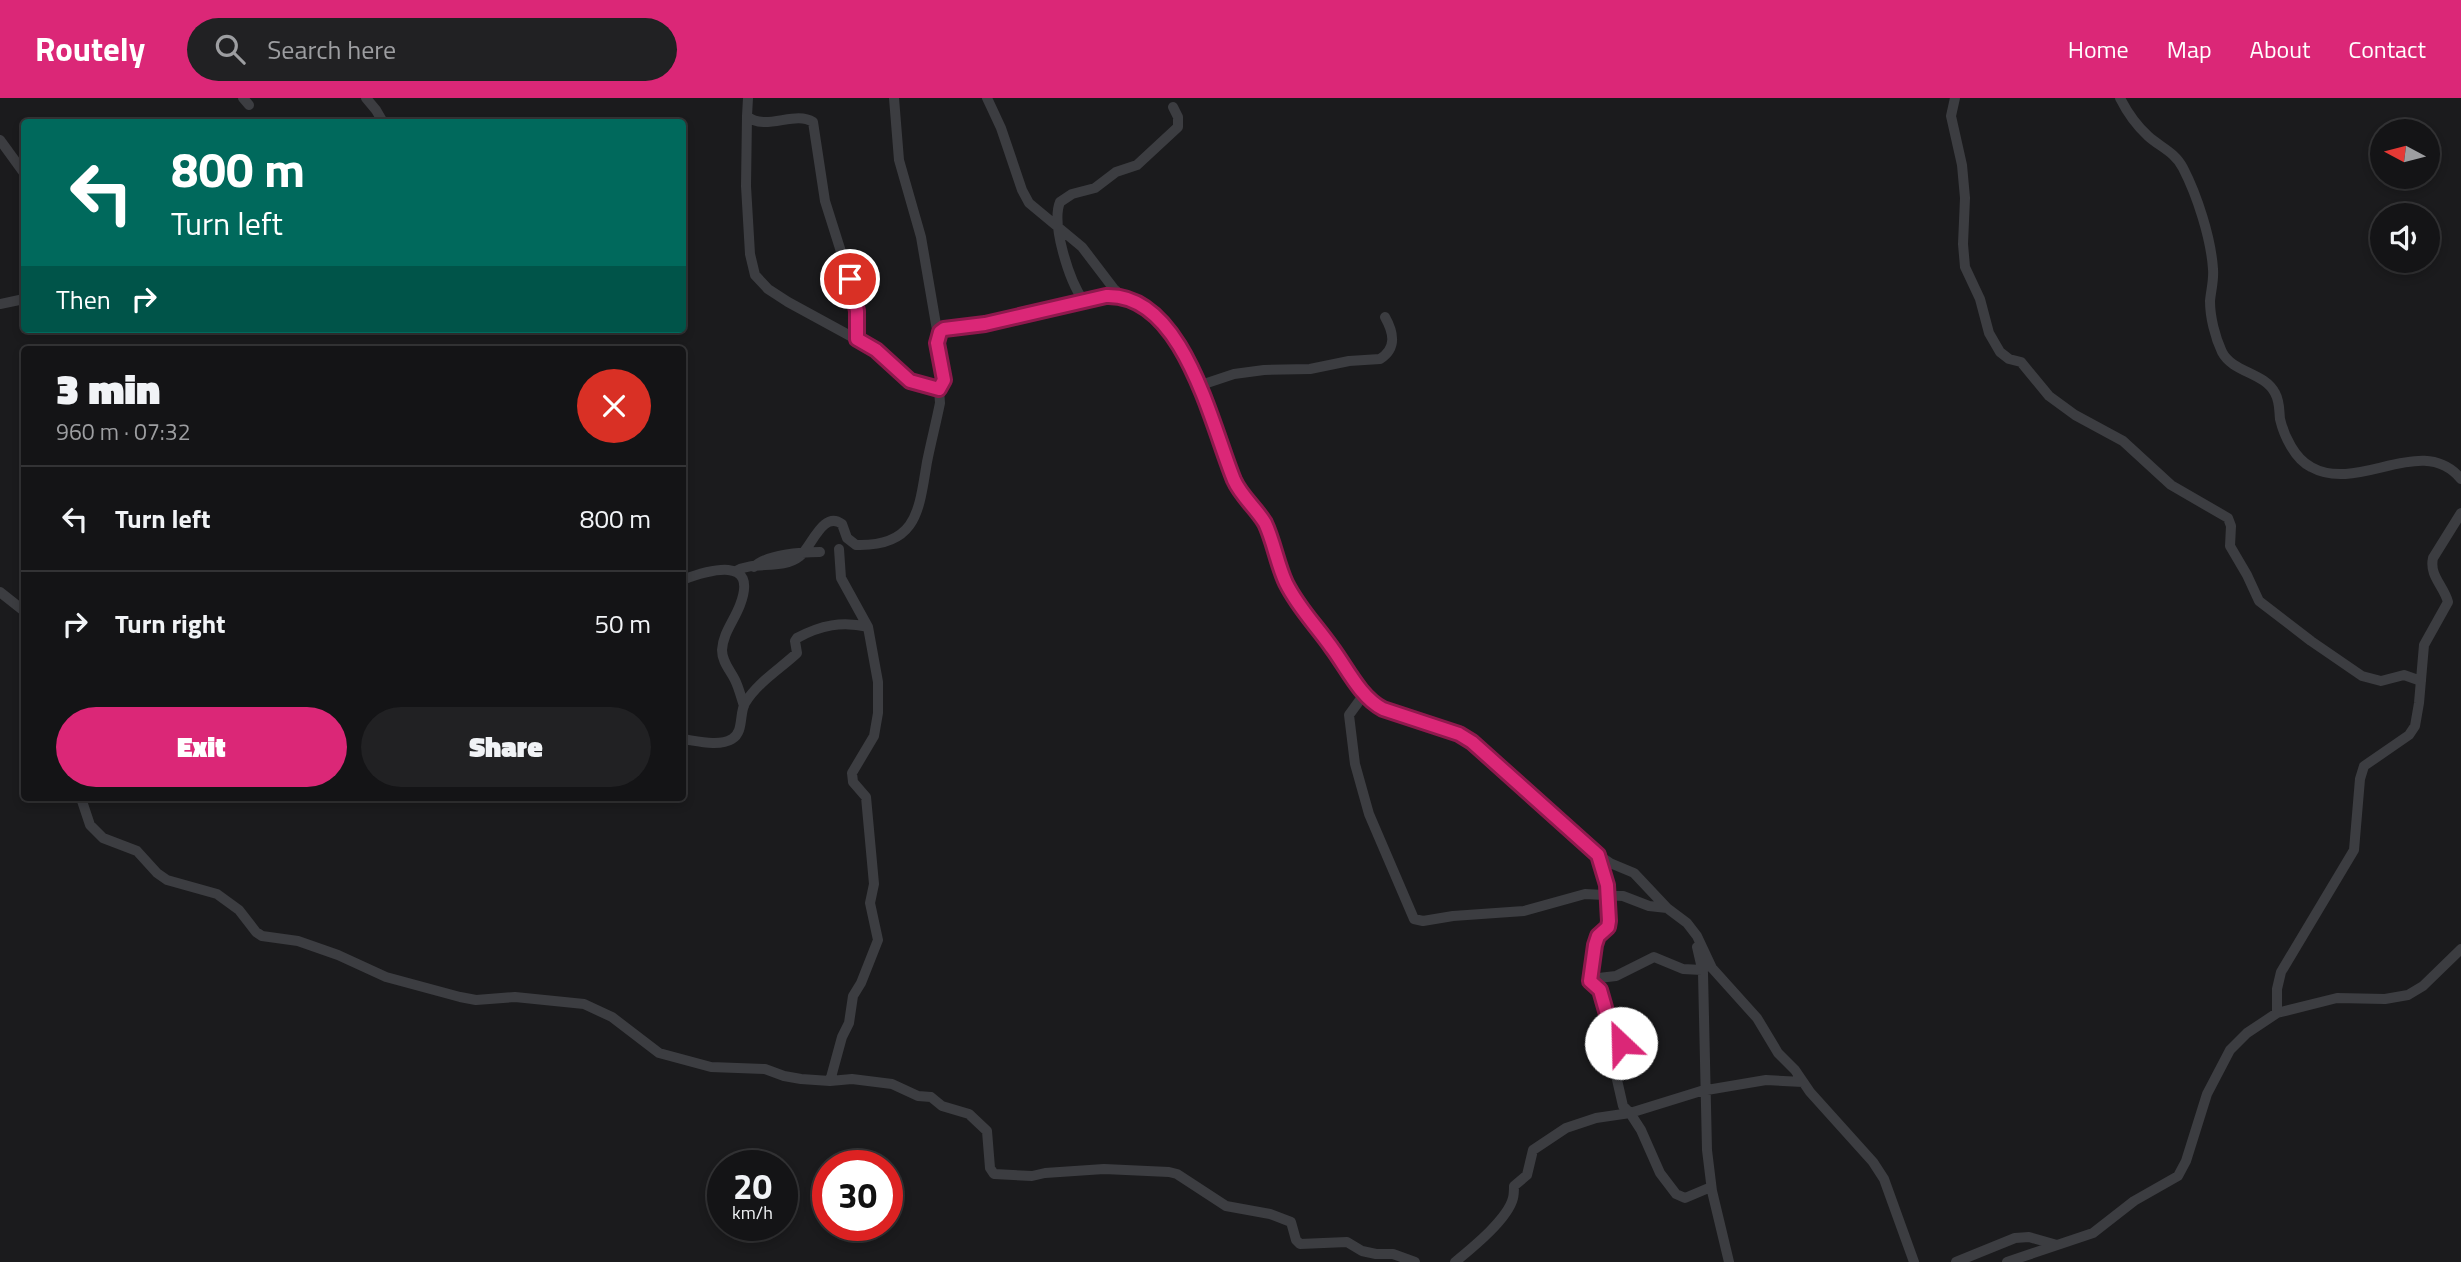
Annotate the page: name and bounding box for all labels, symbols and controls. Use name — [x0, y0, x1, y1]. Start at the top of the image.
search box — [187, 18, 677, 81]
text: Routely — [35, 24, 145, 74]
icon: search — [211, 30, 249, 68]
text: Search here — [267, 30, 396, 69]
text: Home — [2068, 31, 2129, 67]
text: Map — [2167, 31, 2212, 67]
text: About — [2250, 31, 2310, 67]
text: Contact — [2348, 31, 2426, 67]
north arrow — [2370, 119, 2440, 189]
map controls — [2370, 119, 2440, 273]
text: 800 m — [171, 131, 305, 206]
icon: left — [56, 147, 147, 238]
text: Turn left — [171, 199, 283, 247]
button: sound — [2370, 203, 2440, 273]
pin — [820, 249, 880, 309]
icon: arrive — [831, 260, 869, 298]
text: Then — [56, 280, 111, 319]
icon: right — [125, 280, 163, 318]
text: 3 min — [56, 356, 160, 420]
button: close — [577, 369, 651, 443]
text: 960 m · 07:32 — [56, 414, 191, 449]
text: Turn left — [115, 499, 210, 538]
text: 800 m — [580, 499, 651, 538]
icon: left — [56, 500, 94, 538]
text: Turn right — [115, 604, 226, 643]
text: 50 m — [594, 604, 651, 643]
icon: right — [56, 605, 94, 643]
button: Exit — [56, 707, 347, 787]
button: Share — [361, 707, 651, 787]
position arrow — [1584, 1006, 1658, 1080]
speed limit sign: 30 — [812, 1150, 903, 1241]
text: 20 — [733, 1159, 772, 1213]
text: km/h — [732, 1199, 773, 1226]

